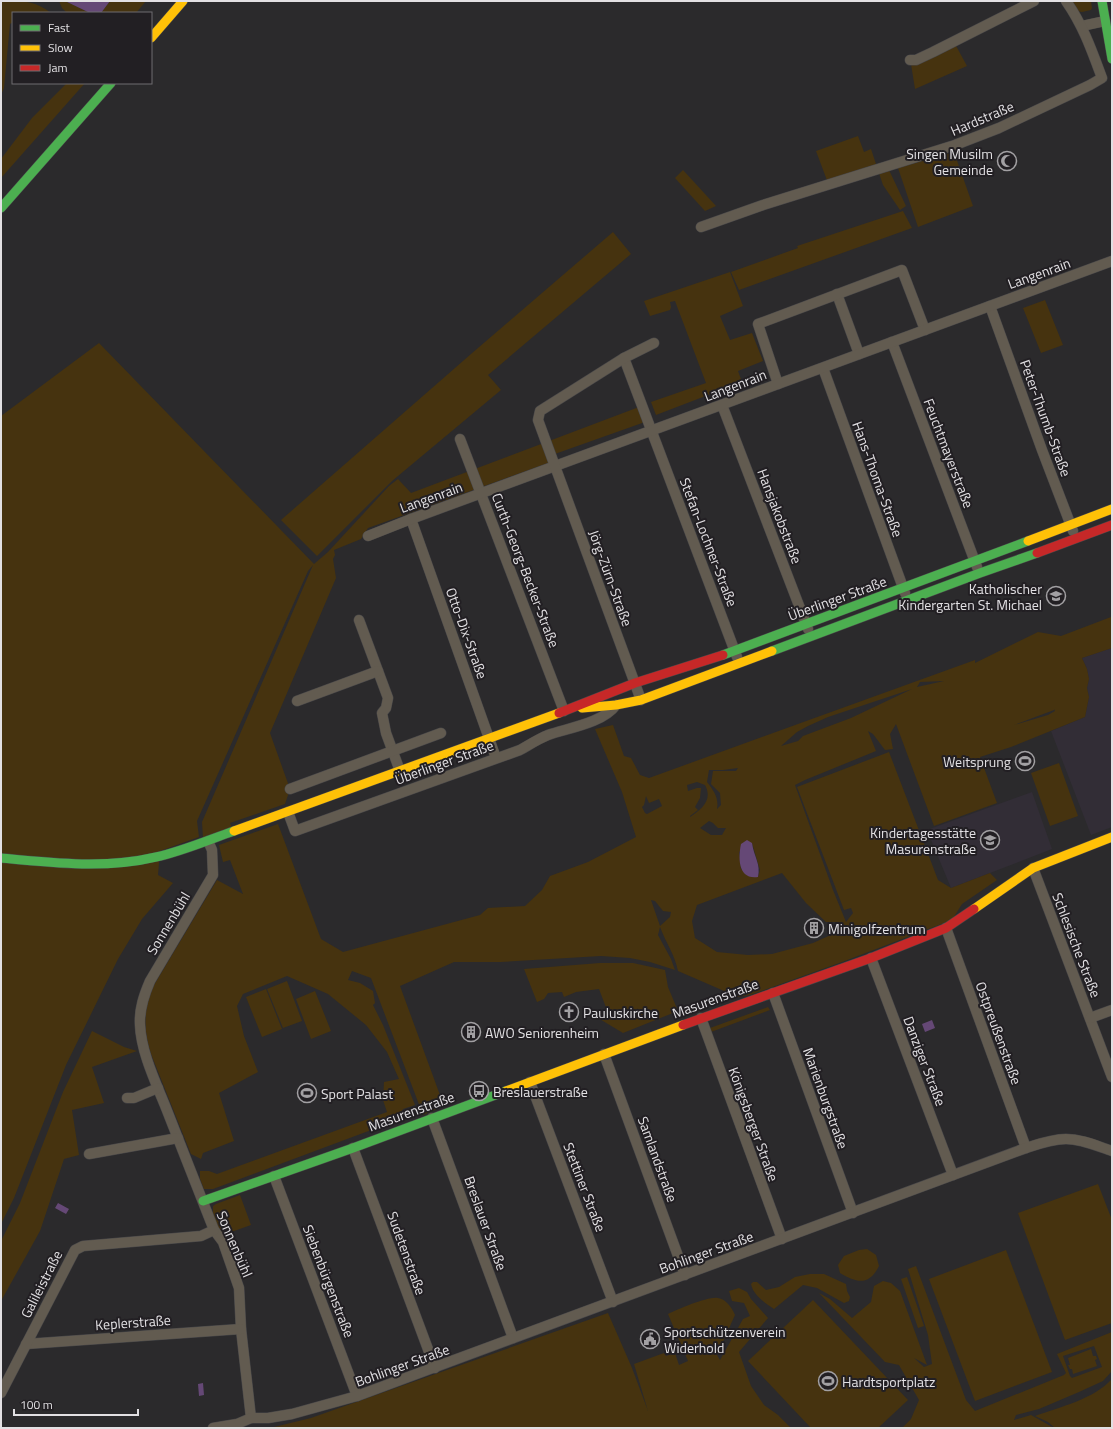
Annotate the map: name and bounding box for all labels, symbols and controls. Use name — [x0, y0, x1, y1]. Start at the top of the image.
legend — [12, 12, 152, 84]
text: Fast — [48, 18, 71, 37]
text: Slow — [48, 38, 73, 57]
text: Jam — [48, 58, 68, 77]
street label: Hardstraße — [947, 95, 1017, 141]
place label: Singen Musilm Gemeinde — [906, 143, 993, 180]
mosque icon: Singen Musilm Gemeinde — [996, 150, 1018, 172]
street label: Langenrain — [1005, 252, 1073, 294]
street label: Peter-Thumb-Straße — [1015, 357, 1077, 479]
street label: Langenrain — [701, 363, 769, 407]
street label: Feuchtmayerstraße — [918, 395, 980, 511]
street label: Hans-Thoma-Straße — [847, 418, 909, 540]
street label: Hansjakobstraße — [752, 465, 808, 567]
street label: Stefan-Lochner-Straße — [675, 475, 743, 609]
street label: Langenrain — [397, 476, 465, 518]
street label: Curth-Georg-Becker-Straße — [487, 490, 565, 650]
street label: Jörg-Zürn-Straße — [584, 527, 638, 629]
street label: Überlinger Straße — [785, 570, 889, 626]
place label: Katholischer Kindergarten St. Michael — [898, 578, 1042, 615]
street label: Otto-Dix-Straße — [441, 584, 493, 682]
school or university icon: Katholischer Kindergarten St. Michael — [1045, 585, 1067, 607]
street label: Überlinger Straße — [392, 734, 496, 790]
sports icon: Weitsprung — [1014, 750, 1036, 772]
place label: Weitsprung — [943, 751, 1011, 772]
place label: Kindertagesstätte Masurenstraße — [870, 822, 976, 859]
school or university icon: Kindertagesstätte Masurenstraße — [979, 829, 1001, 851]
street label: Sonnenbühl — [141, 888, 195, 958]
street label: Schlesische Straße — [1047, 890, 1107, 1000]
building icon: Minigolfzentrum — [803, 917, 825, 939]
place label: Minigolfzentrum — [828, 918, 926, 939]
street label: Masurenstraße — [669, 973, 761, 1023]
street label: Ostpreußenstraße — [971, 979, 1027, 1087]
church icon: Pauluskirche — [558, 1001, 580, 1023]
place label: Pauluskirche — [583, 1002, 658, 1023]
street label: Danziger Straße — [898, 1013, 952, 1109]
building icon: AWO Seniorenheim — [460, 1021, 482, 1043]
place label: AWO Seniorenheim — [485, 1022, 599, 1043]
street label: Marienburgstraße — [798, 1044, 854, 1152]
street label: Königsberger Straße — [724, 1064, 784, 1184]
bus stop icon: Breslauerstraße — [468, 1080, 490, 1102]
place label: Breslauerstraße — [493, 1081, 588, 1102]
sports icon: Sport Palast — [296, 1082, 318, 1104]
place label: Sport Palast — [321, 1083, 393, 1104]
street label: Masurenstraße — [365, 1086, 457, 1136]
street label: Samlandstraße — [633, 1113, 683, 1205]
street label: Stettiner Straße — [558, 1139, 612, 1235]
street label: Breslauer Straße — [459, 1173, 513, 1273]
street label: Sonnenbühl — [212, 1208, 258, 1280]
street label: Sudetenstraße — [382, 1208, 432, 1298]
street label: Siebenbürgenstraße — [298, 1221, 360, 1341]
street label: Bohlinger Straße — [656, 1225, 756, 1279]
street label: Galileistraße — [15, 1246, 67, 1322]
street label: Keplerstraße — [94, 1309, 172, 1335]
place label: Sportschützenverein Widerhold — [664, 1321, 785, 1358]
public building icon: Sportschützenverein Widerhold — [639, 1328, 661, 1350]
street label: Bohlinger Straße — [352, 1338, 452, 1392]
sports icon: Hardtsportplatz — [817, 1370, 839, 1392]
place label: Hardtsportplatz — [842, 1371, 935, 1392]
scale bar — [14, 1391, 138, 1417]
text: 100 m — [20, 1395, 53, 1414]

